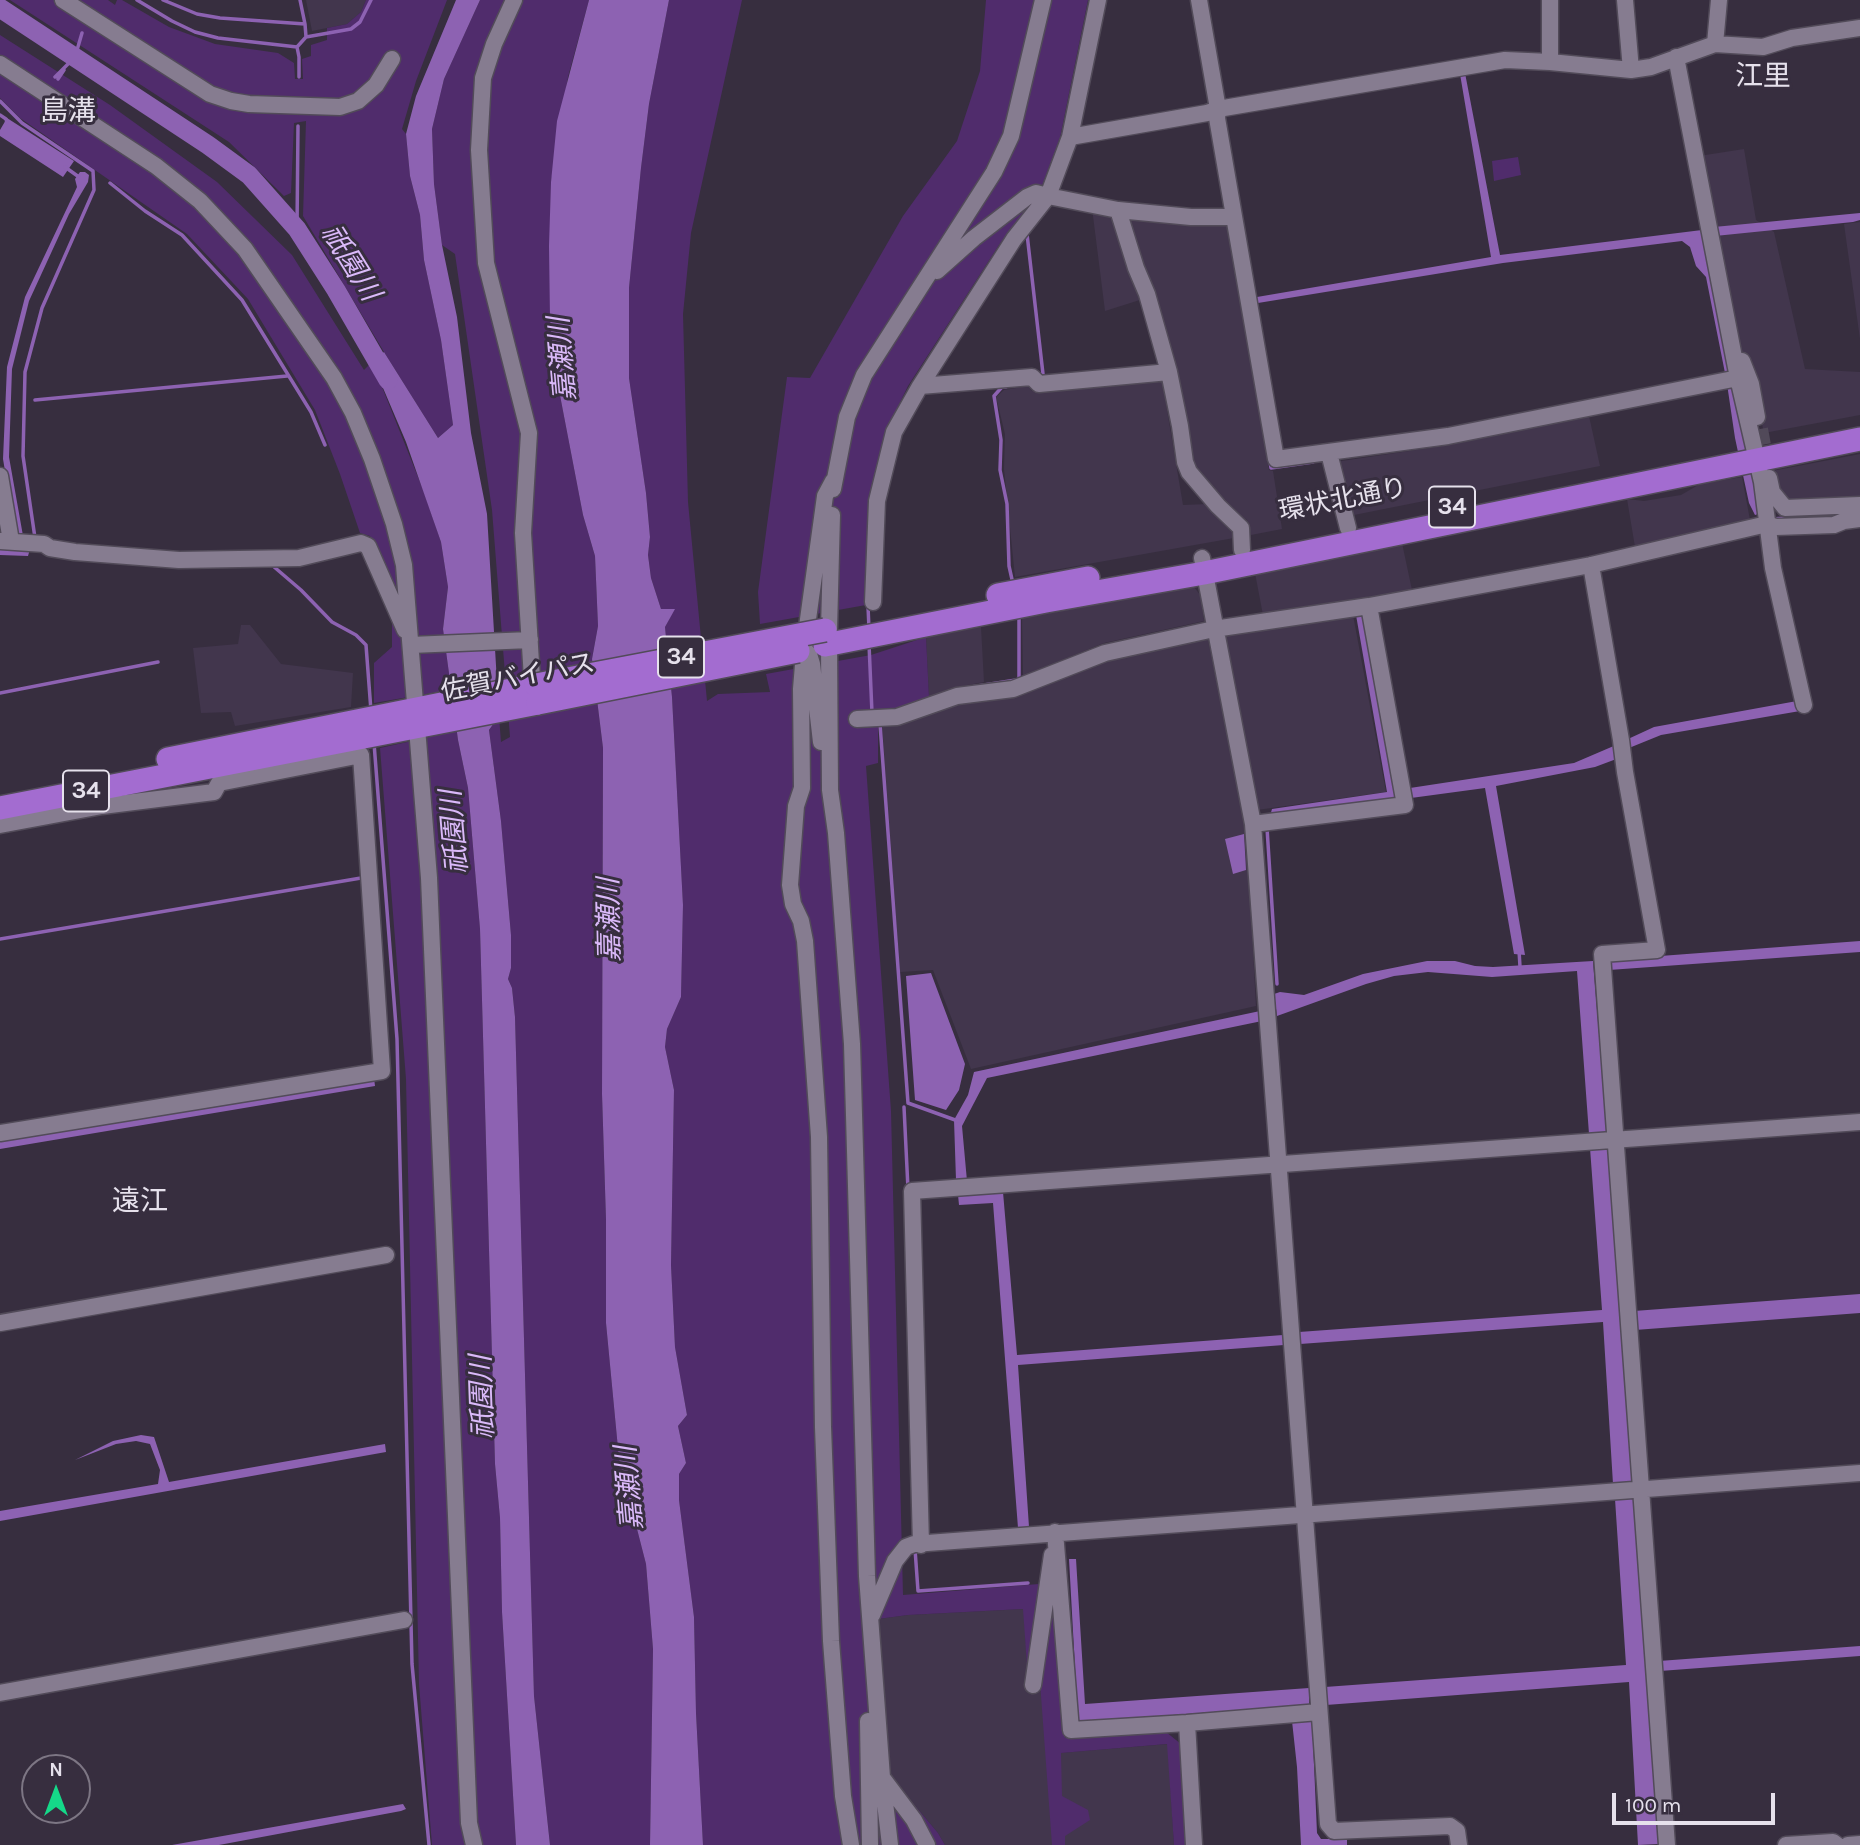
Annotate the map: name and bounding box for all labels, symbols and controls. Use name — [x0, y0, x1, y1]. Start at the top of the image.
district label: 江里 — [1735, 60, 1791, 94]
district label: 島溝 — [40, 95, 96, 129]
water label: 祇園川 — [313, 218, 387, 308]
water label: 嘉瀬川 — [543, 316, 583, 402]
street label: 環状北通り — [1276, 472, 1410, 528]
road number: 34 — [1429, 486, 1475, 528]
road number: 34 — [658, 636, 704, 678]
street label: 佐賀バイパス — [438, 648, 598, 708]
road number: 34 — [63, 770, 109, 812]
water label: 祇園川 — [435, 789, 475, 875]
water label: 嘉瀬川 — [592, 878, 628, 962]
district label: 遠江 — [112, 1185, 168, 1219]
water label: 祇園川 — [465, 1354, 501, 1440]
water label: 嘉瀬川 — [610, 1445, 650, 1531]
north arrow — [21, 1754, 91, 1824]
text: N — [49, 1759, 63, 1781]
scale bar — [1615, 1778, 1778, 1822]
text: 100 m — [1625, 1793, 1682, 1817]

